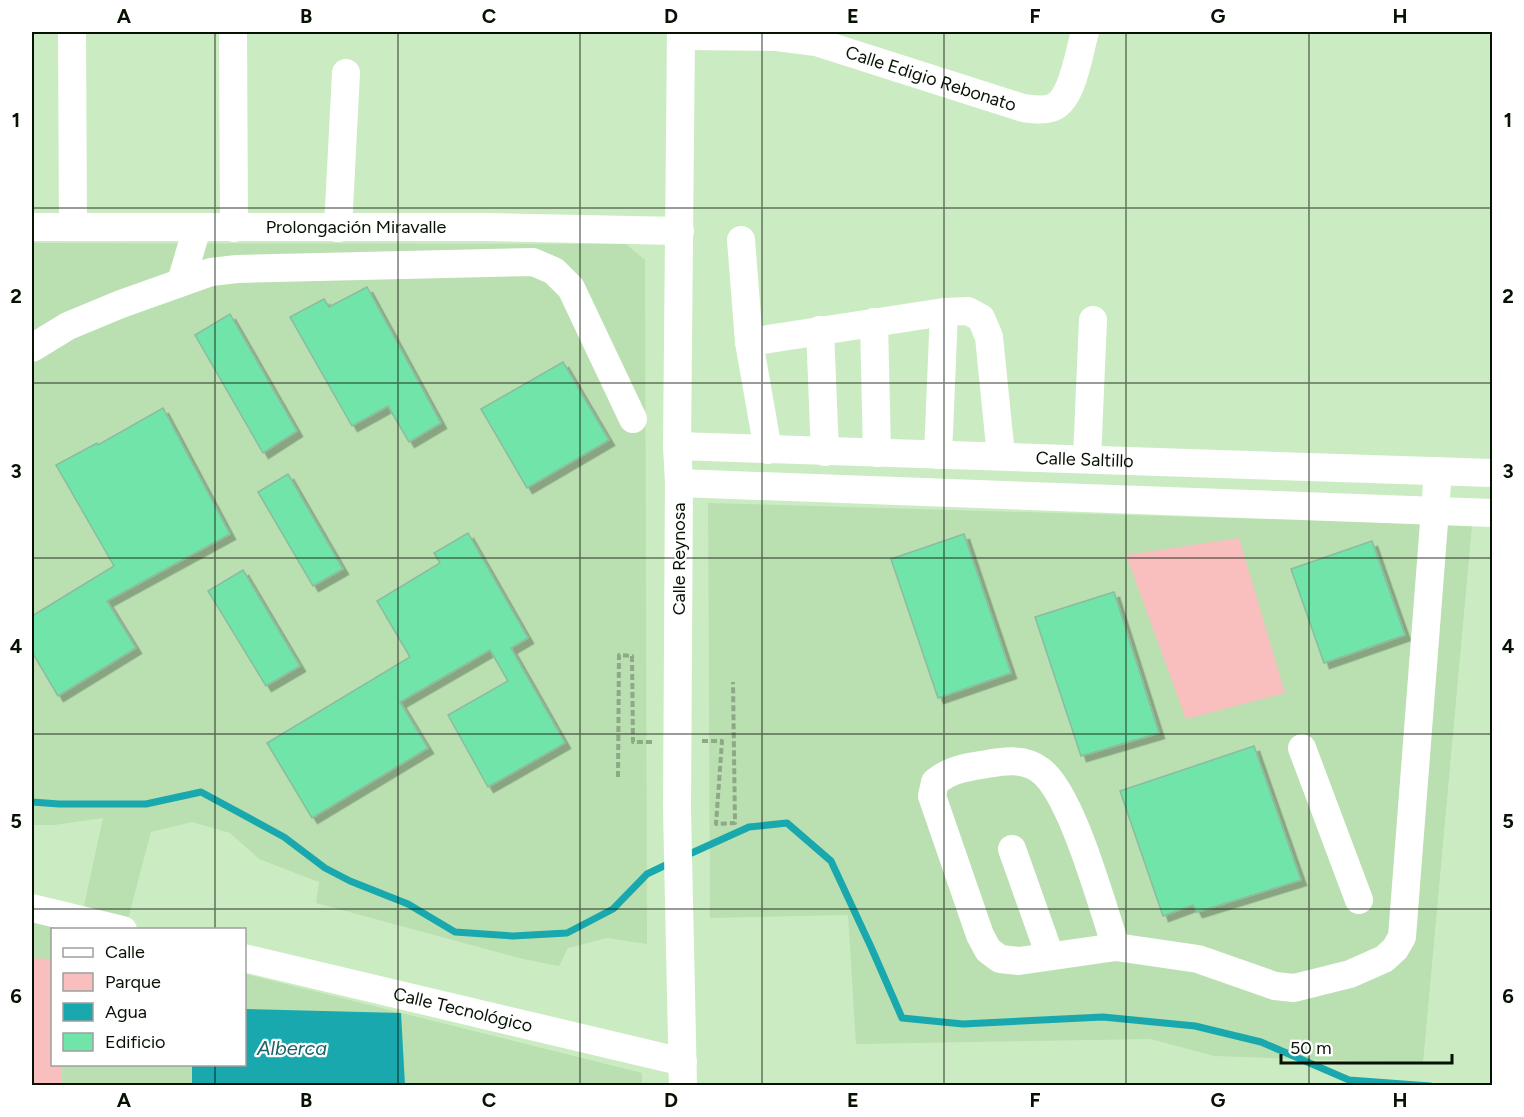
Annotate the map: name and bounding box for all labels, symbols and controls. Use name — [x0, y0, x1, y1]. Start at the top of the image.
text: A — [117, 4, 132, 28]
text: B — [300, 4, 312, 28]
text: C — [482, 4, 496, 28]
text: D — [664, 4, 678, 28]
text: E — [847, 4, 859, 28]
text: F — [1029, 4, 1041, 28]
text: G — [1211, 4, 1226, 28]
text: H — [1393, 4, 1408, 28]
street label: Calle Edigio Rebonato — [843, 41, 1019, 116]
text: 1 — [12, 108, 20, 132]
text: 1 — [1504, 108, 1512, 132]
street label: Prolongación Miravalle — [266, 216, 447, 238]
text: 2 — [10, 284, 22, 308]
text: 2 — [1502, 284, 1514, 308]
street label: Calle Saltillo — [1035, 447, 1134, 472]
text: 3 — [10, 459, 22, 483]
text: 3 — [1502, 459, 1514, 483]
street label: Calle Reynosa — [668, 503, 690, 615]
text: 4 — [10, 634, 23, 658]
text: 4 — [1502, 634, 1515, 658]
text: 5 — [10, 809, 22, 833]
text: 5 — [1502, 809, 1514, 833]
legend — [51, 928, 246, 1066]
text: Calle — [105, 941, 145, 963]
text: Parque — [105, 971, 161, 993]
street label: Calle Tecnológico — [391, 983, 535, 1037]
text: 6 — [10, 984, 22, 1008]
text: 6 — [1502, 984, 1514, 1008]
text: Agua — [105, 1001, 147, 1023]
scale bar — [1281, 1027, 1452, 1065]
text: Edificio — [105, 1031, 166, 1053]
water label: Alberca — [256, 1036, 327, 1060]
text: 50 m — [1290, 1037, 1332, 1059]
text: A — [117, 1088, 132, 1112]
text: B — [300, 1088, 312, 1112]
text: C — [482, 1088, 496, 1112]
text: D — [664, 1088, 678, 1112]
text: E — [847, 1088, 859, 1112]
text: F — [1029, 1088, 1041, 1112]
text: G — [1211, 1088, 1226, 1112]
text: H — [1393, 1088, 1408, 1112]

